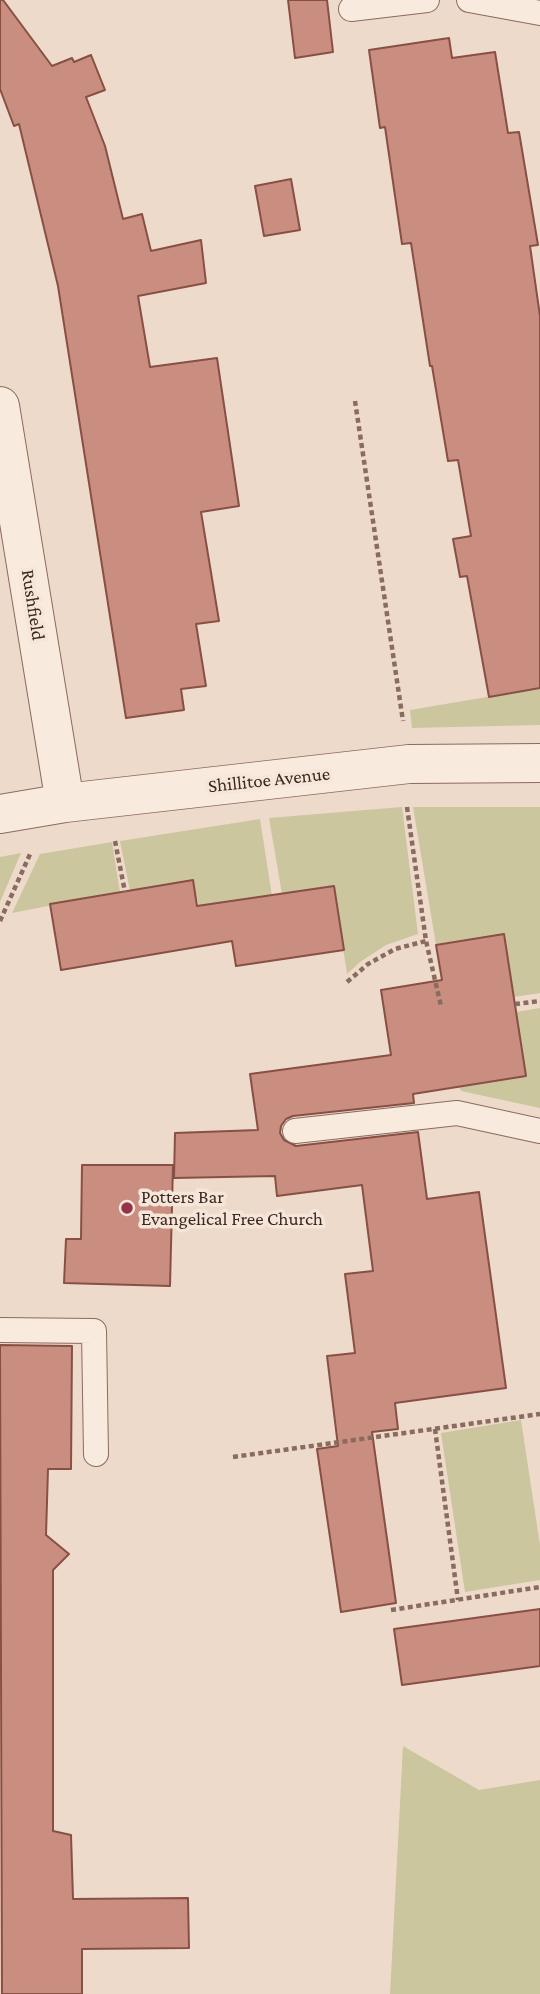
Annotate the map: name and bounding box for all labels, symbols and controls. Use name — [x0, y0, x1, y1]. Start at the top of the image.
street label: Rushfield — [16, 568, 50, 642]
street label: Shillitoe Avenue — [207, 762, 331, 798]
place label: Potters Bar Evangelical Free Church — [141, 1186, 323, 1230]
marker: Potters Bar Evangelical Free Church — [119, 1200, 135, 1216]

